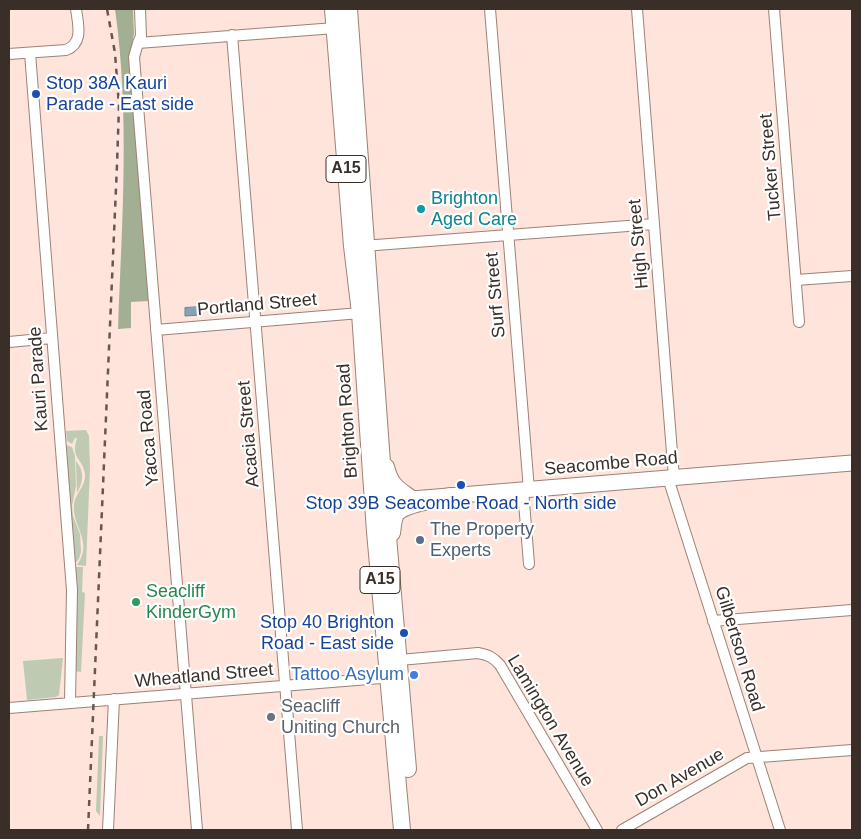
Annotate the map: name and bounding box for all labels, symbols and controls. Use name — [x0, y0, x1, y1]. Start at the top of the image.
place label: Stop 38A Kauri Parade - East side — [46, 73, 194, 116]
marker: Stop 38A Kauri Parade - East side — [30, 88, 42, 100]
street label: Tucker Street — [756, 113, 786, 221]
road number: A15 — [326, 156, 366, 182]
place label: Brighton Aged Care — [431, 188, 517, 230]
street label: High Street — [624, 198, 654, 290]
marker: Brighton Aged Care — [415, 203, 427, 215]
street label: Surf Street — [481, 251, 511, 339]
street label: Portland Street — [196, 289, 318, 321]
street label: Kauri Parade — [25, 326, 53, 432]
street label: Brighton Road — [333, 363, 363, 479]
street label: Acacia Street — [234, 380, 264, 488]
street label: Yacca Road — [134, 389, 164, 487]
street label: Seacombe Road — [543, 447, 679, 481]
marker: Stop 39B Seacombe Road - North side — [455, 479, 467, 491]
place label: Stop 39B Seacombe Road - North side — [305, 493, 617, 515]
place label: The Property Experts — [430, 519, 534, 562]
marker: The Property Experts — [414, 534, 426, 546]
road number: A15 — [360, 566, 400, 594]
place label: Seacliff KinderGym — [146, 581, 236, 624]
street label: Gilbertson Road — [710, 584, 768, 714]
marker: Seacliff KinderGym — [130, 596, 142, 608]
place label: Stop 40 Brighton Road - East side — [260, 612, 394, 654]
marker: Stop 40 Brighton Road - East side — [398, 627, 410, 639]
street label: Lamington Avenue — [502, 651, 598, 791]
street label: Wheatland Street — [134, 659, 274, 693]
place label: Tattoo Asylum — [291, 664, 404, 686]
marker: Tattoo Asylum — [408, 669, 420, 681]
place label: Seacliff Uniting Church — [281, 696, 400, 739]
marker: Seacliff Uniting Church — [265, 711, 277, 723]
street label: Don Avenue — [632, 744, 728, 812]

